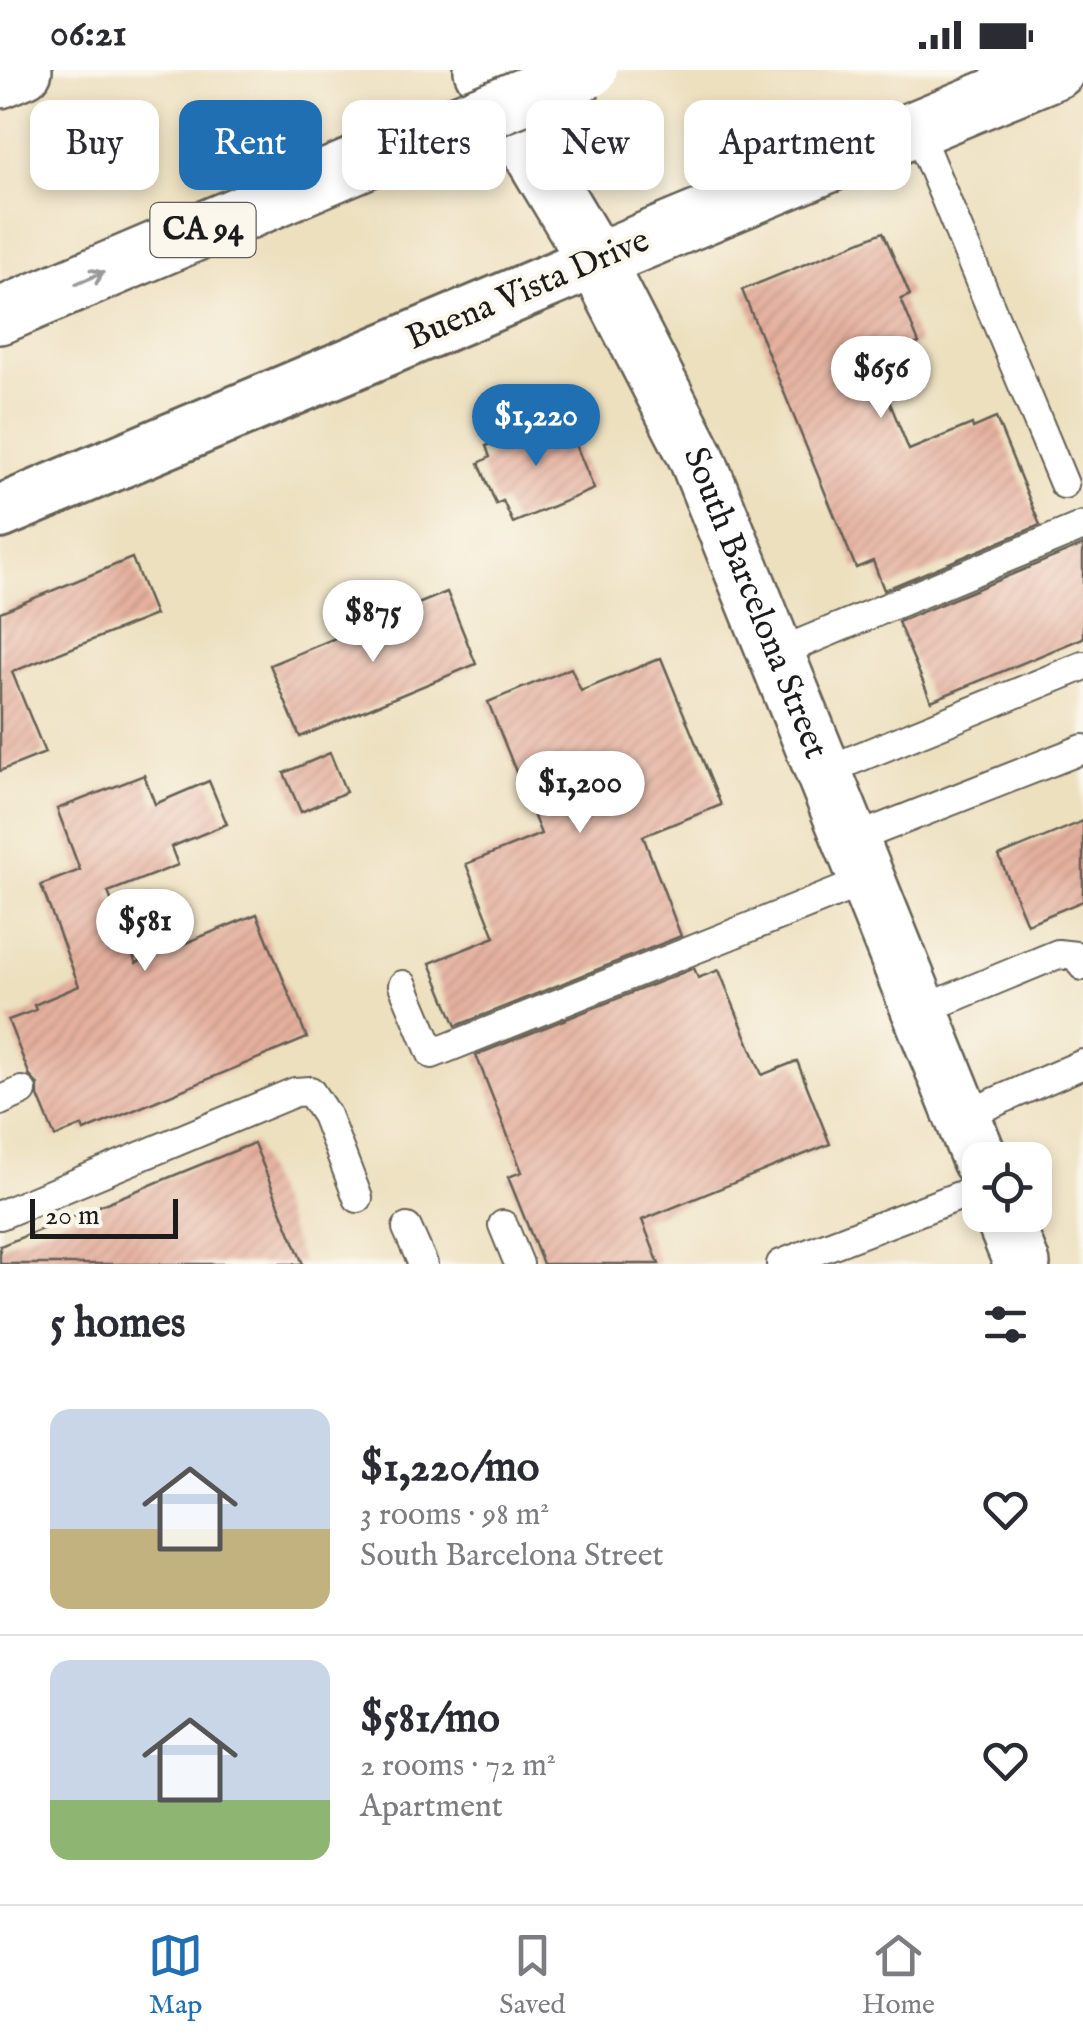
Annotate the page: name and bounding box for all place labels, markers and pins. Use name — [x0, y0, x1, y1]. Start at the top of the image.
pin: $656 — [822, 336, 940, 421]
pin: $1,220 — [455, 384, 617, 469]
pin: $875 — [314, 580, 432, 665]
pin: $1,200 — [499, 751, 661, 836]
pin: $581 — [86, 889, 204, 974]

